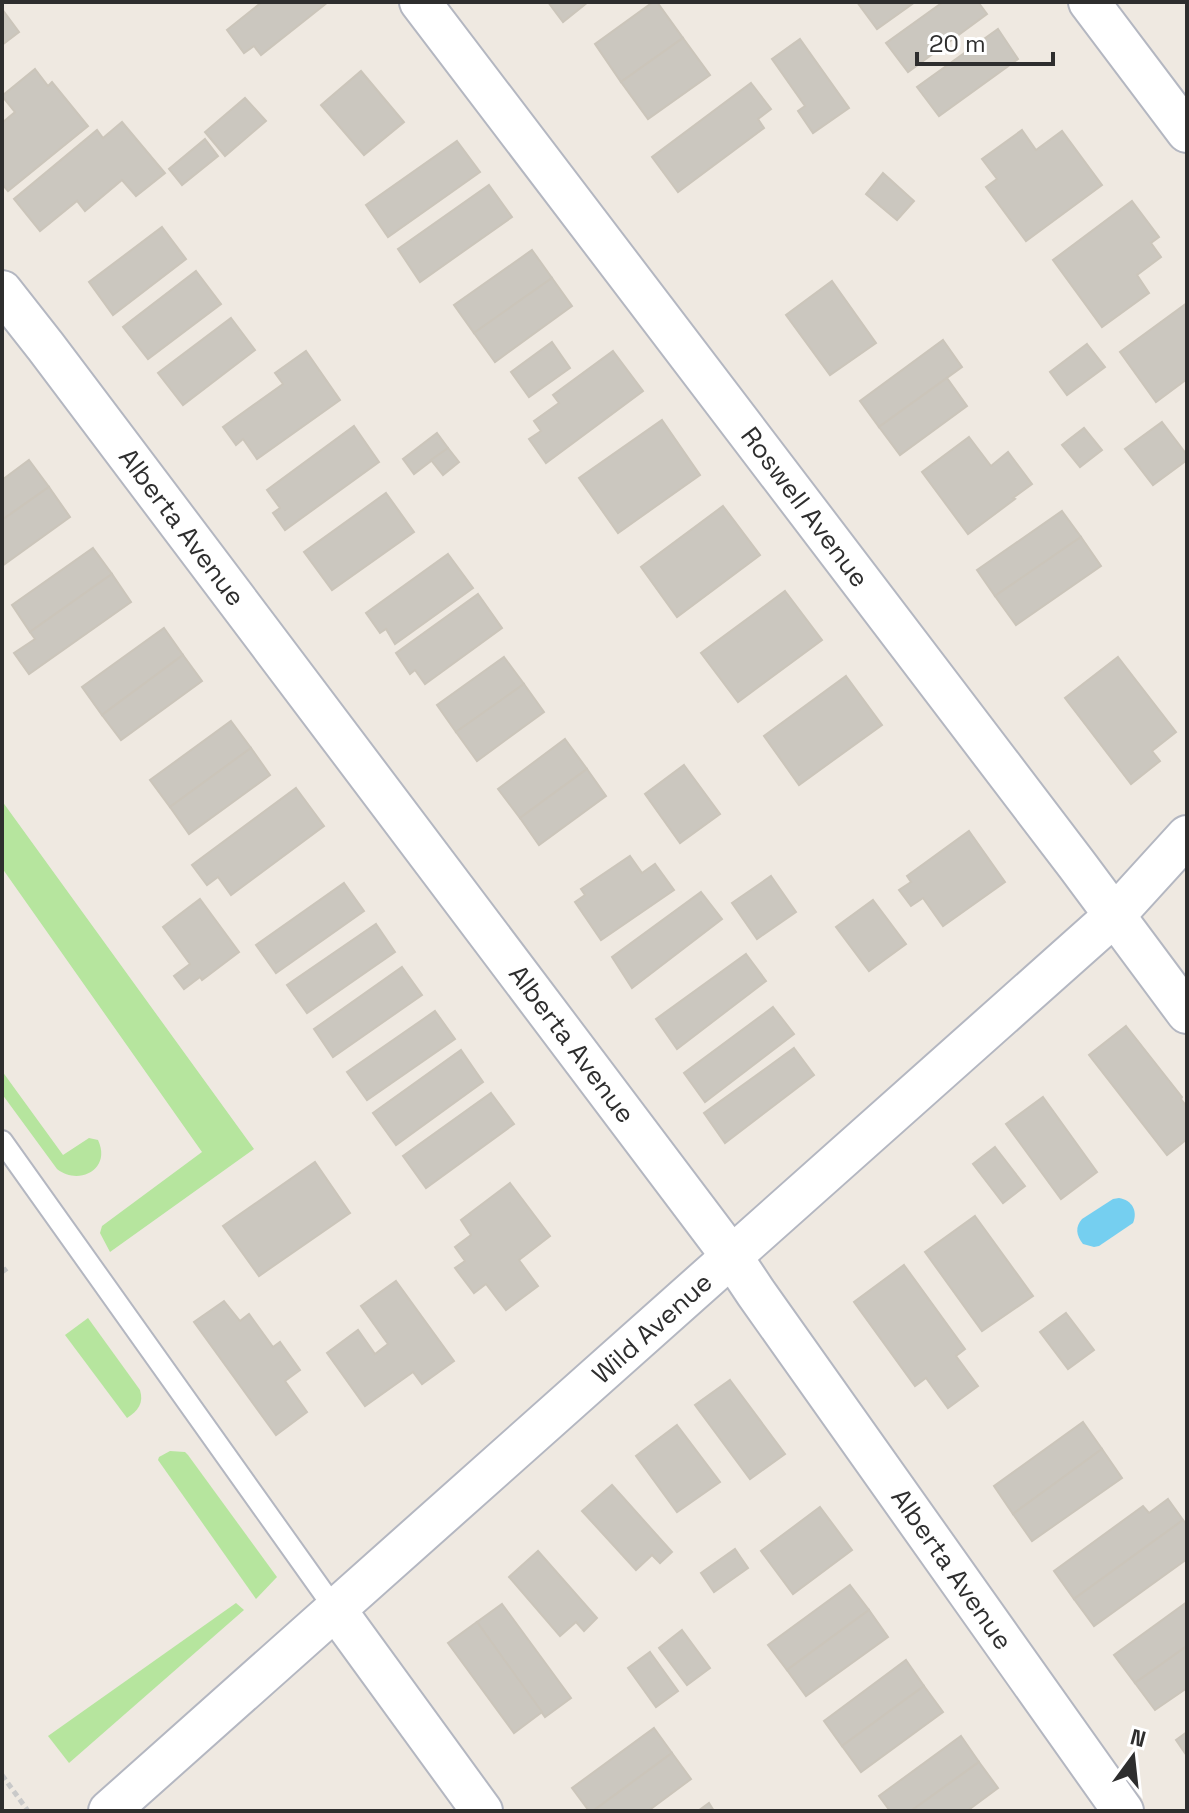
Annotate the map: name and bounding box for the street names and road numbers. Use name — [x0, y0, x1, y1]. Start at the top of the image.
street label: Roswell Avenue — [733, 420, 877, 594]
street label: Alberta Avenue — [111, 441, 253, 613]
street label: Alberta Avenue — [501, 958, 643, 1130]
street label: Wild Avenue — [585, 1265, 719, 1391]
street label: Alberta Avenue — [884, 1482, 1020, 1656]

